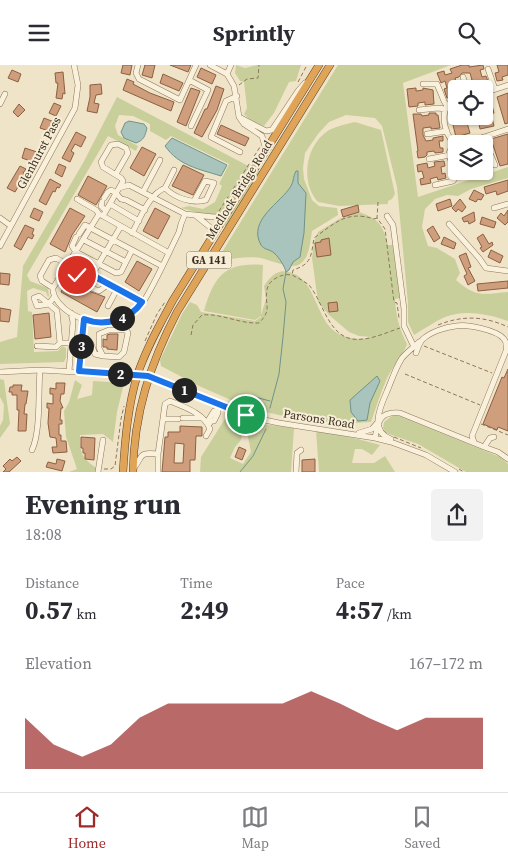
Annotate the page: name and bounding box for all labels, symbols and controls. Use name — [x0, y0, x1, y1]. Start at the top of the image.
text: Sprintly — [213, 18, 295, 48]
icon: menu — [25, 19, 53, 47]
icon: search — [455, 19, 483, 47]
map controls — [448, 80, 493, 180]
button: locate — [448, 80, 493, 125]
street label: Glenhurst Pass — [13, 114, 65, 192]
button: layers — [448, 135, 493, 180]
street label: Medlock Bridge Road — [202, 137, 276, 243]
road number: GA 141 — [186, 251, 232, 269]
pin — [56, 254, 98, 296]
icon: check — [63, 261, 91, 289]
pin: 4 — [110, 305, 134, 331]
text: 4 — [119, 308, 126, 328]
pin: 3 — [68, 333, 94, 359]
text: 3 — [78, 336, 85, 356]
pin: 2 — [108, 361, 132, 387]
text: 2 — [117, 364, 124, 384]
pin: 1 — [172, 377, 196, 403]
text: 1 — [181, 380, 188, 400]
pin — [225, 394, 267, 436]
icon: arrive — [232, 401, 260, 429]
street label: Parsons Road — [282, 405, 356, 433]
text: Evening run — [25, 485, 181, 523]
button: share — [431, 489, 483, 541]
text: 18:08 — [25, 523, 62, 545]
text: Distance — [25, 573, 79, 593]
text: Time — [180, 573, 213, 593]
text: Pace — [336, 573, 365, 593]
text: 0.57 — [25, 593, 73, 627]
text: 2:49 — [180, 593, 228, 627]
text: 4:57 — [336, 593, 384, 627]
text: km — [73, 604, 97, 624]
text: /km — [384, 604, 412, 624]
text: Elevation — [25, 652, 92, 674]
text: 167–172 m — [409, 652, 483, 674]
tab: Home — [68, 803, 106, 853]
tab: Map — [241, 803, 269, 853]
tab: Saved — [404, 803, 440, 853]

